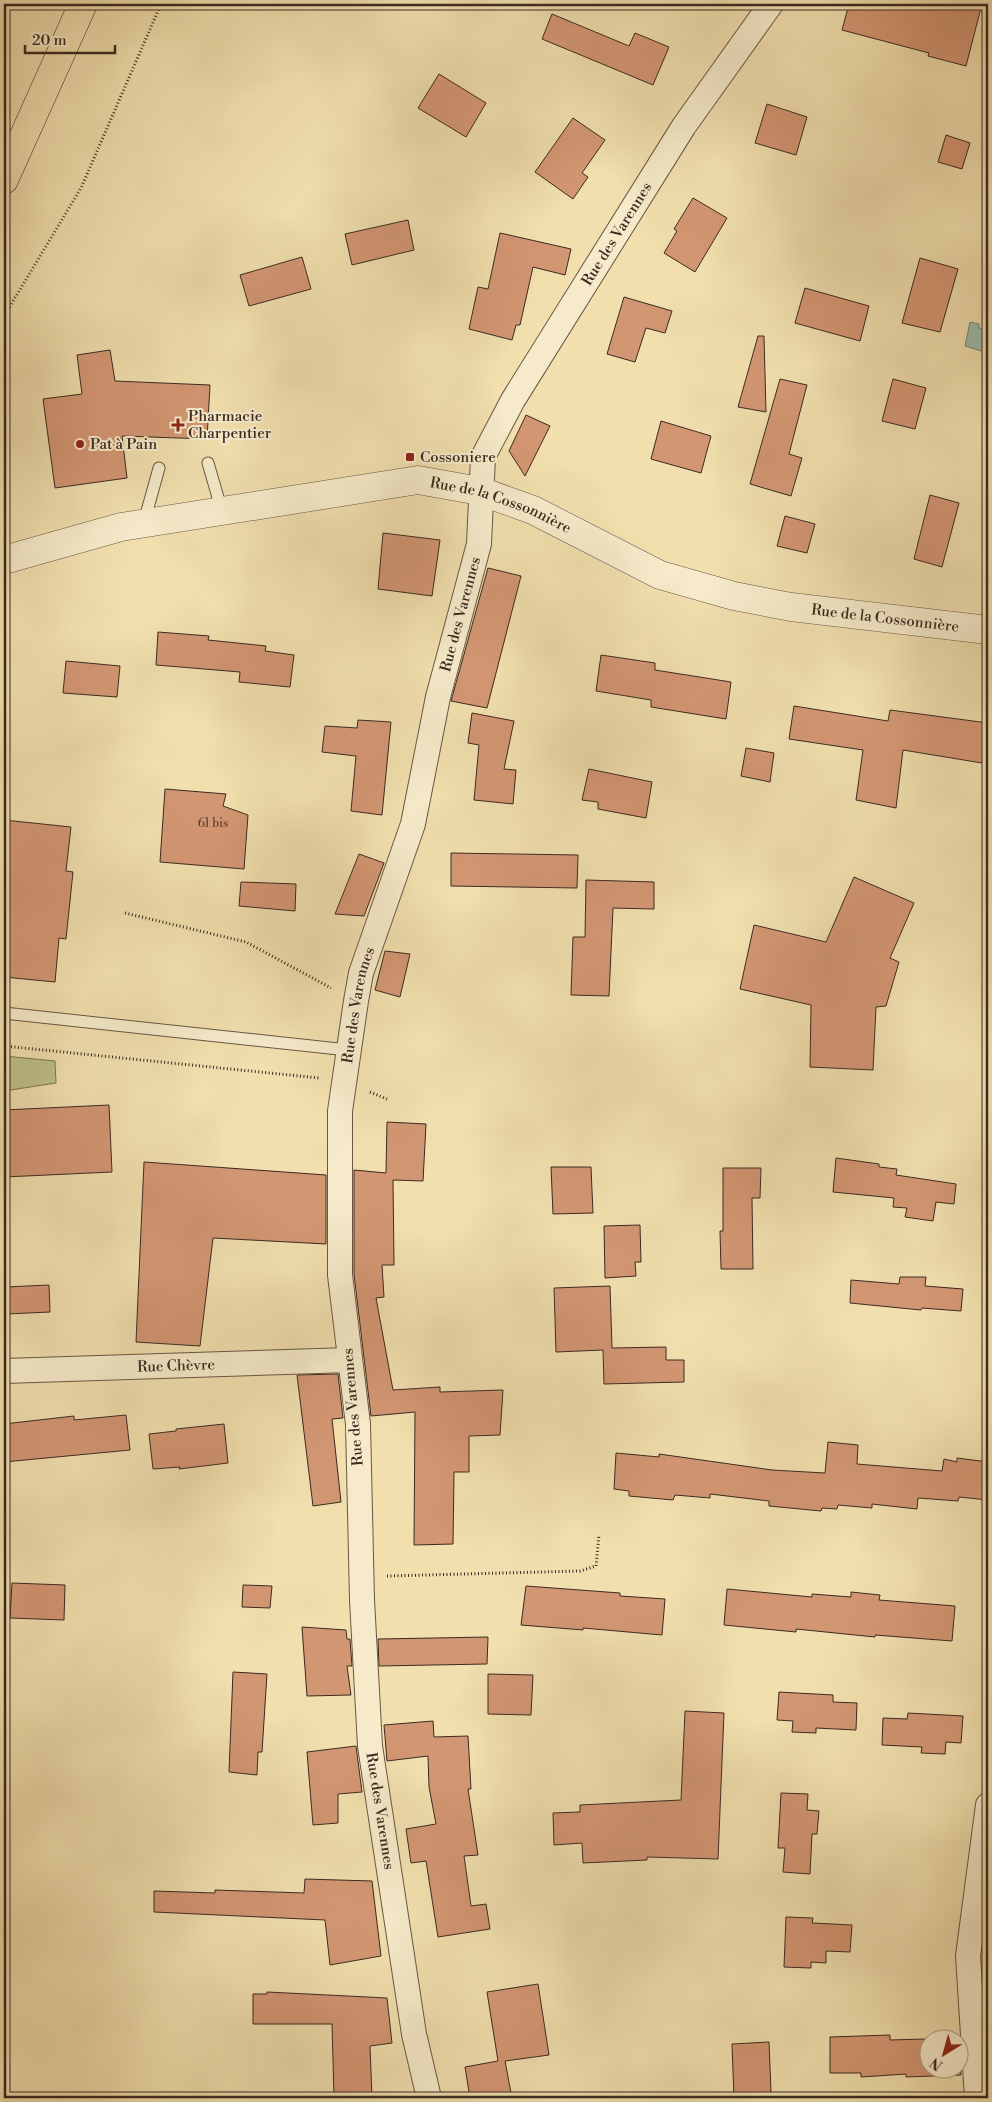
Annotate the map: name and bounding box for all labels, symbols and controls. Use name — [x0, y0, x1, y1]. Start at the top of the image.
scale bar — [25, 22, 115, 54]
text: 20 m — [32, 31, 67, 50]
street label: Rue des Varennes — [577, 179, 656, 289]
place label: Pharmacie Charpentier — [188, 407, 272, 443]
marker: Pharmacie Charpentier — [172, 419, 184, 431]
place label: Pat à Pain — [90, 435, 157, 454]
marker: Pat à Pain — [74, 438, 86, 450]
place label: Cossoniere — [420, 448, 496, 467]
marker: Cossoniere — [404, 451, 416, 463]
street label: Rue de la Cossonnière — [429, 473, 575, 538]
street label: Rue des Varennes — [436, 555, 485, 674]
street label: Rue de la Cossonnière — [810, 600, 960, 636]
house number: 61 bis — [198, 816, 228, 831]
street label: Rue des Varennes — [338, 944, 379, 1065]
street label: Rue des Varennes — [338, 1347, 368, 1467]
street label: Rue Chèvre — [137, 1355, 215, 1376]
street label: Rue des Varennes — [361, 1751, 399, 1871]
north arrow — [920, 2030, 970, 2080]
text: N — [927, 2053, 947, 2074]

